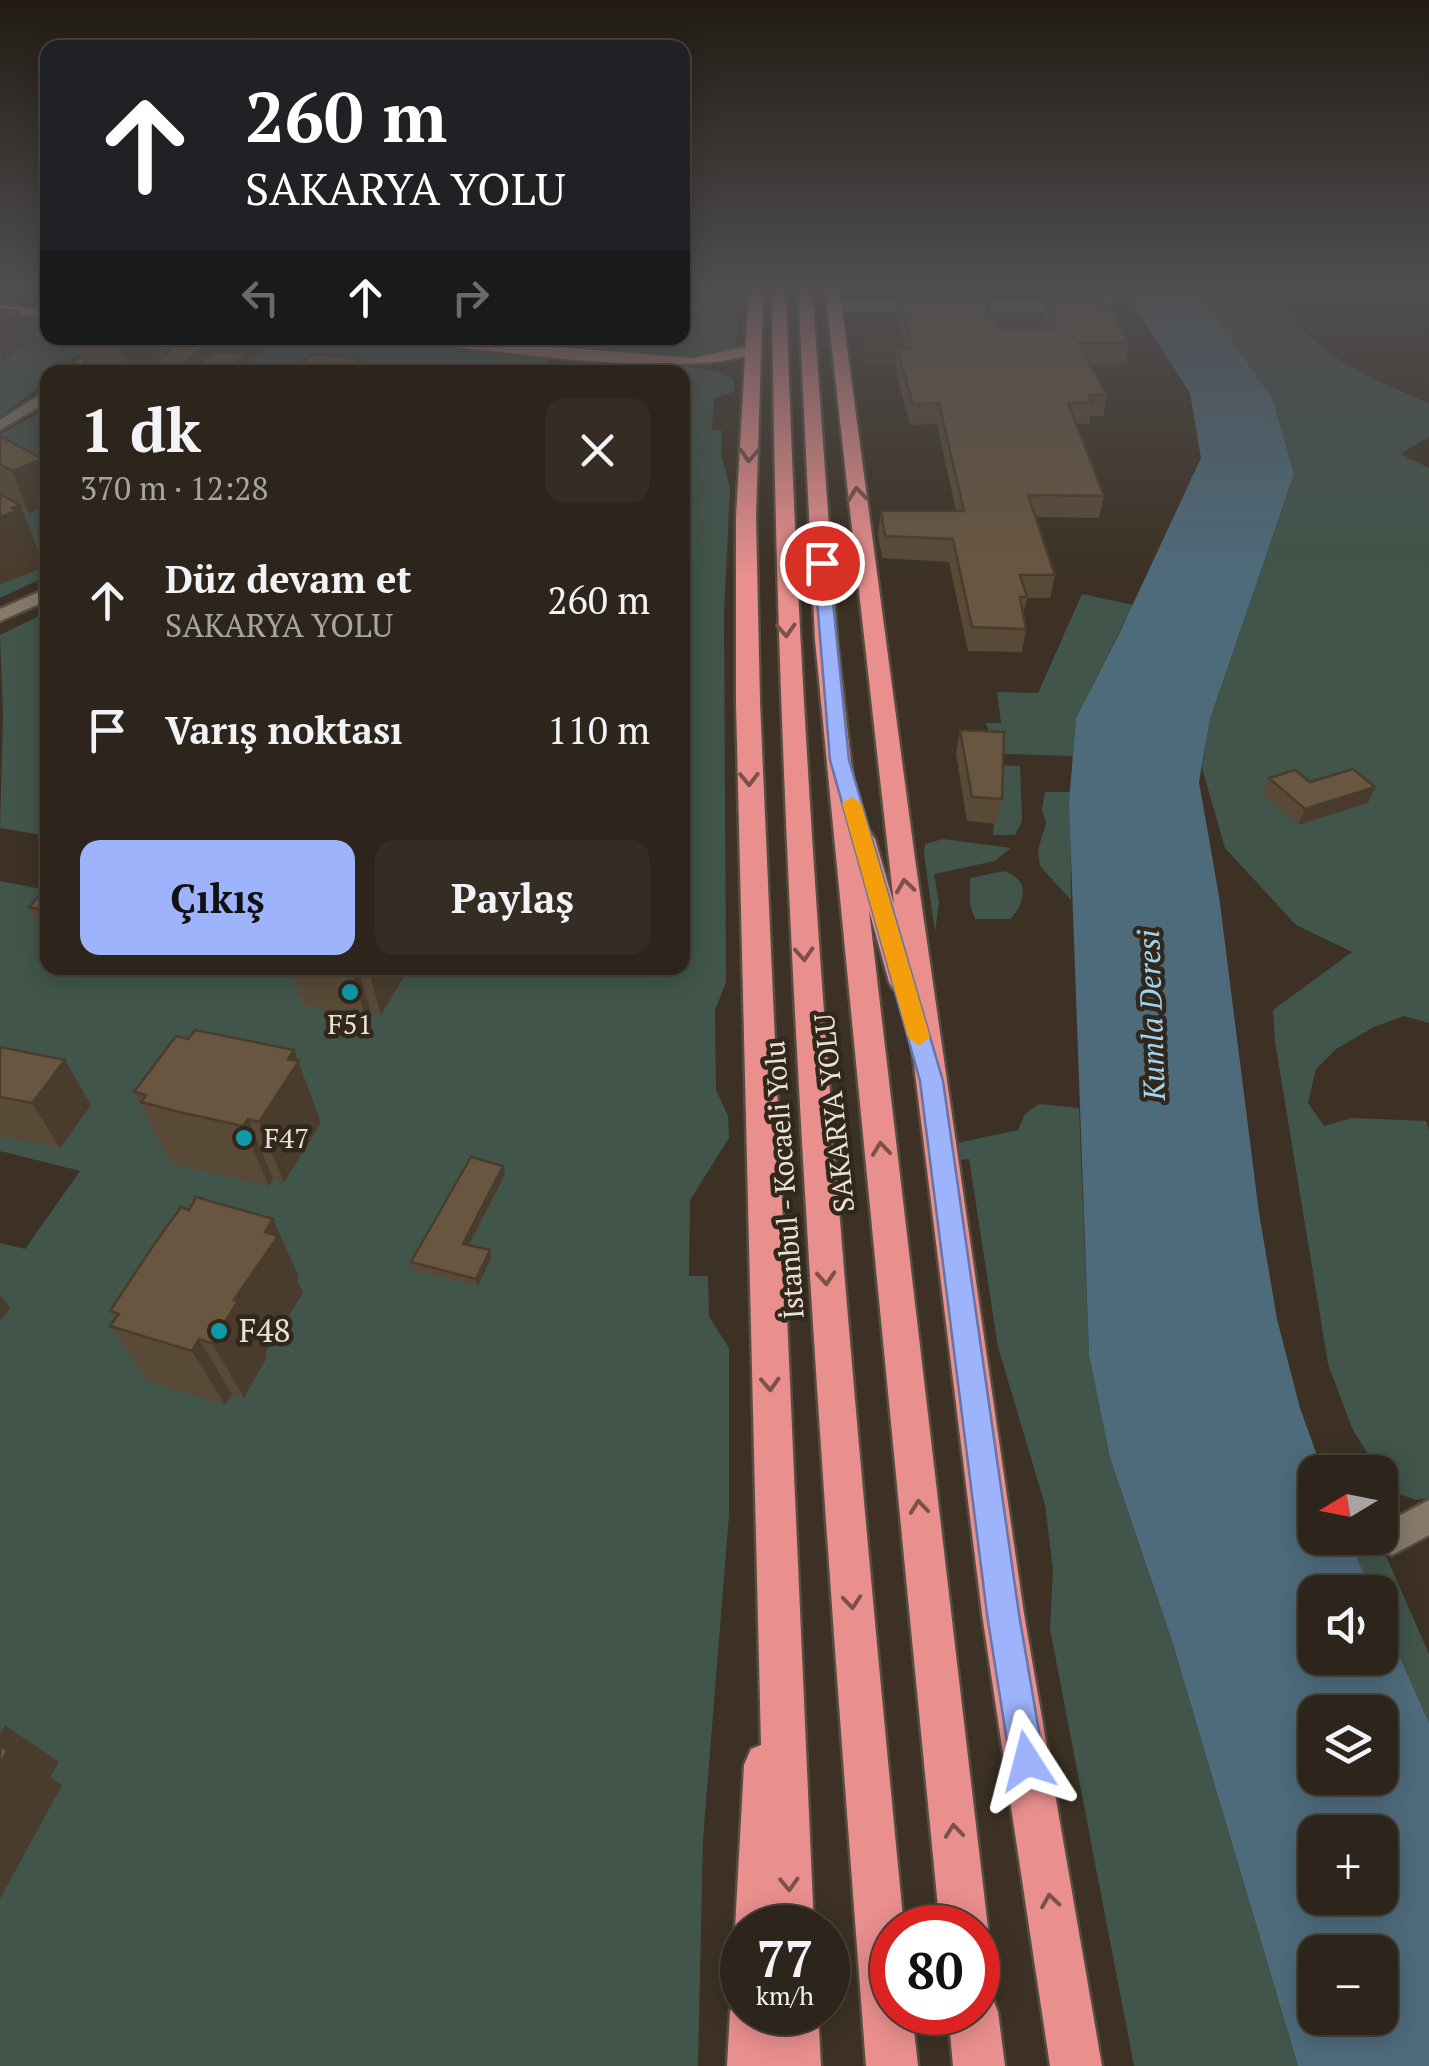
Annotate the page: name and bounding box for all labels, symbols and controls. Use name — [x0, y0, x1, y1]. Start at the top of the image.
text: 260 m — [245, 69, 447, 162]
icon: ahead — [80, 80, 210, 210]
text: SAKARYA YOLU — [245, 158, 566, 218]
icon: left — [233, 270, 288, 325]
icon: ahead — [338, 270, 393, 325]
icon: right — [443, 270, 498, 325]
text: 1 dk — [80, 390, 201, 469]
button: close — [545, 398, 650, 503]
one-way arrow — [739, 447, 760, 463]
text: 370 m · 12:28 — [80, 467, 268, 509]
one-way arrow — [847, 486, 868, 502]
pin — [780, 521, 865, 606]
icon: arrive — [795, 536, 850, 591]
text: Düz devam et — [165, 554, 412, 604]
icon: ahead — [80, 573, 135, 628]
text: 260 m — [547, 575, 650, 625]
text: SAKARYA YOLU — [165, 604, 393, 646]
one-way arrow — [775, 622, 796, 638]
icon: arrive — [80, 703, 135, 758]
text: Varış noktası — [165, 705, 403, 755]
text: 110 m — [547, 705, 650, 755]
one-way arrow — [739, 772, 760, 788]
button: Çıkış — [80, 840, 355, 955]
button: Paylaş — [375, 840, 650, 955]
one-way arrow — [896, 878, 917, 894]
water label: Kumla Deresi — [1128, 928, 1174, 1102]
one-way arrow — [793, 947, 814, 963]
marker: F51 — [339, 981, 361, 1003]
place label: F51 — [327, 1005, 373, 1042]
street label: SAKARYA YOLU — [805, 1012, 862, 1214]
street label: İstanbul - Kocaeli Yolu — [755, 1040, 812, 1320]
place label: F47 — [264, 1119, 309, 1156]
marker: F47 — [233, 1127, 255, 1149]
one-way arrow — [871, 1141, 892, 1157]
one-way arrow — [815, 1271, 836, 1287]
place label: F48 — [239, 1309, 291, 1351]
marker: F48 — [208, 1320, 230, 1342]
one-way arrow — [759, 1377, 780, 1393]
north arrow — [1298, 1455, 1398, 1555]
map controls — [1298, 1455, 1398, 2035]
one-way arrow — [909, 1499, 930, 1515]
button: sound — [1298, 1575, 1398, 1675]
one-way arrow — [841, 1595, 863, 1611]
button: layers — [1298, 1695, 1398, 1795]
position arrow — [975, 1709, 1079, 1813]
button: + — [1298, 1815, 1398, 1915]
one-way arrow — [944, 1822, 965, 1838]
one-way arrow — [778, 1876, 799, 1892]
one-way arrow — [1040, 1892, 1061, 1909]
speed limit sign: 80 — [870, 1905, 1000, 2035]
text: 77 — [757, 1925, 813, 1991]
button: − — [1298, 1935, 1398, 2035]
text: km/h — [756, 1979, 814, 2012]

